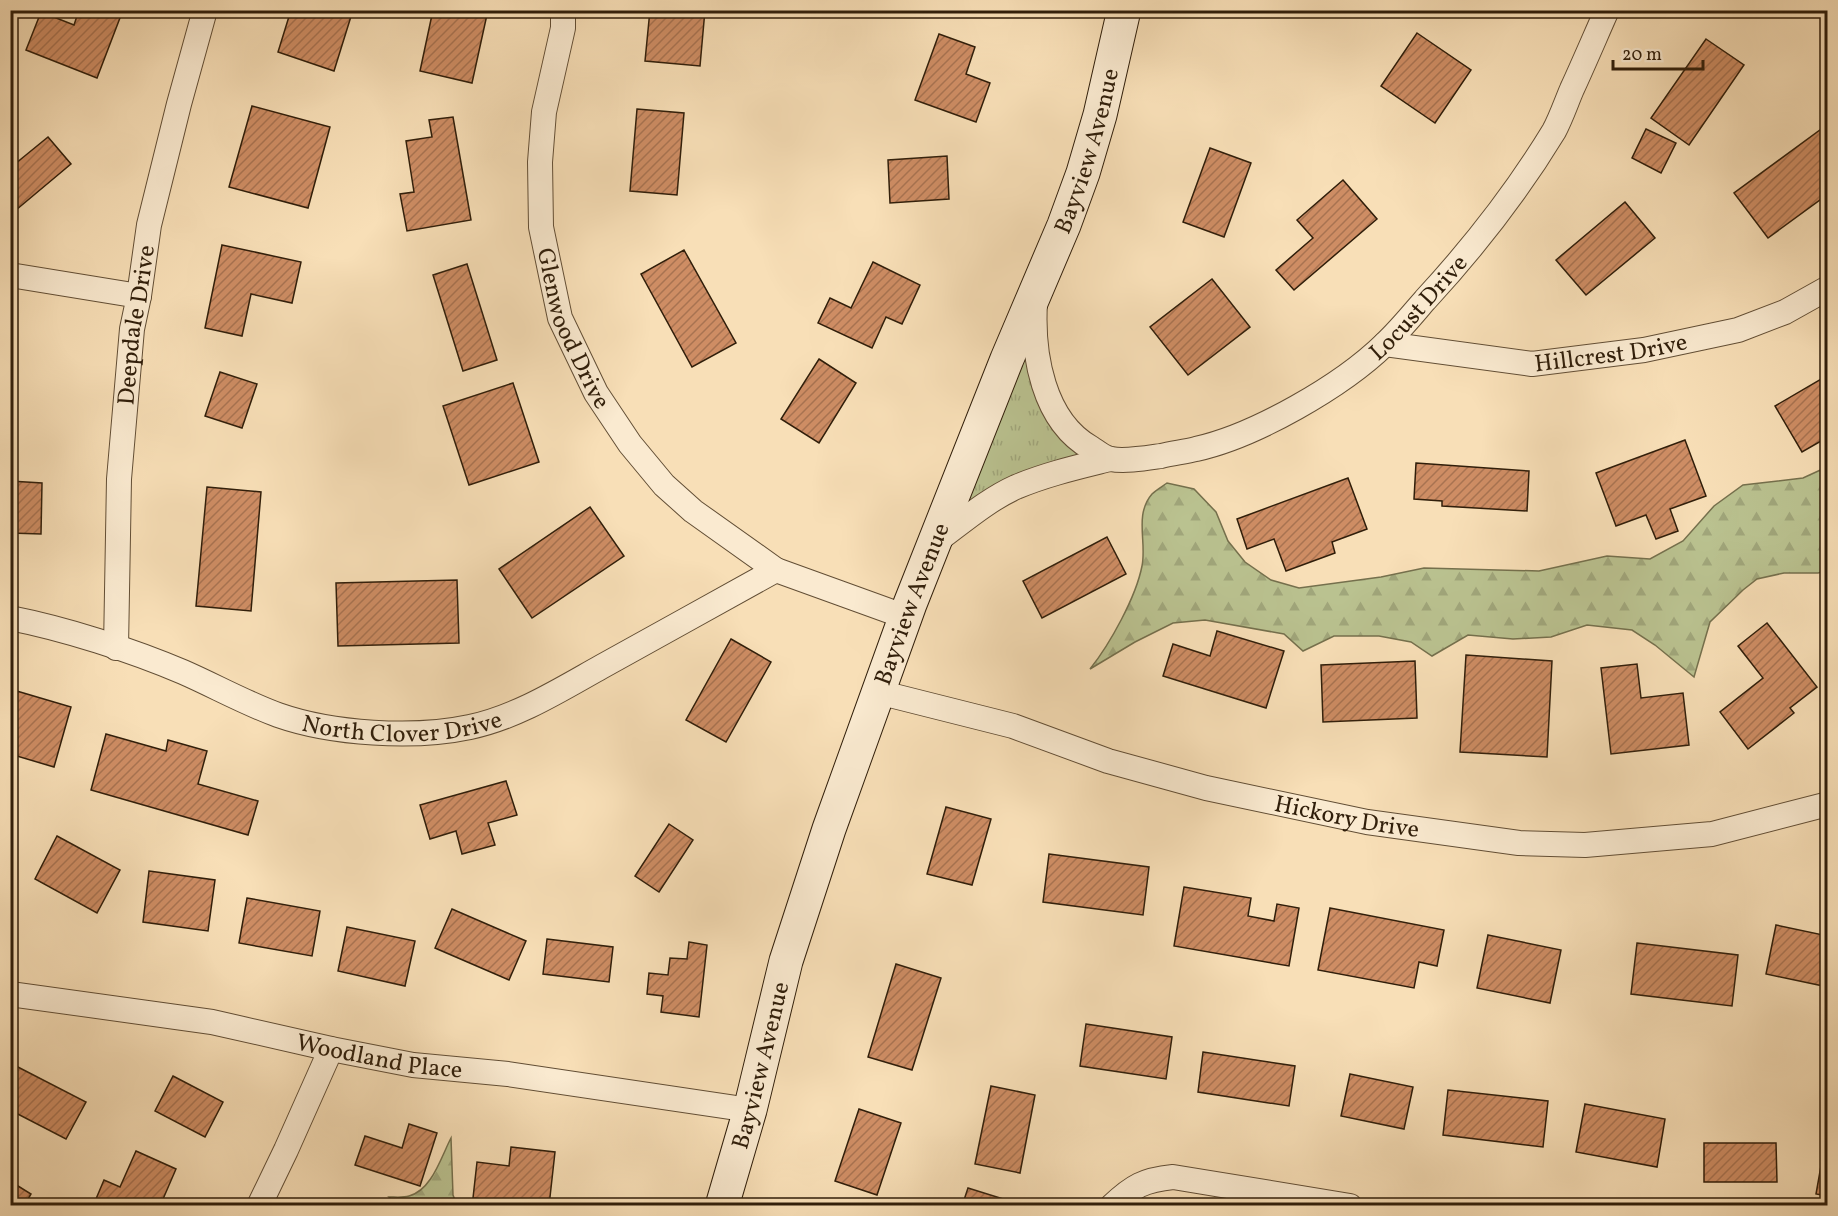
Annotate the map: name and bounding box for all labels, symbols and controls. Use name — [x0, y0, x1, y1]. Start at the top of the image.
scale bar — [1613, 33, 1703, 71]
text: 20 m — [1622, 43, 1662, 68]
street label: Bayview Avenue — [1047, 65, 1129, 240]
street label: Deepdale Drive — [110, 243, 165, 407]
street label: Glenwood Drive — [527, 245, 617, 417]
street label: Locust Drive — [1363, 248, 1477, 370]
street label: Hillcrest Drive — [1533, 326, 1691, 383]
street label: Bayview Avenue — [867, 518, 960, 690]
street label: North Clover Drive — [298, 704, 507, 753]
street label: Hickory Drive — [1271, 788, 1421, 848]
street label: Bayview Avenue — [724, 978, 799, 1153]
street label: Woodland Place — [293, 1027, 464, 1089]

